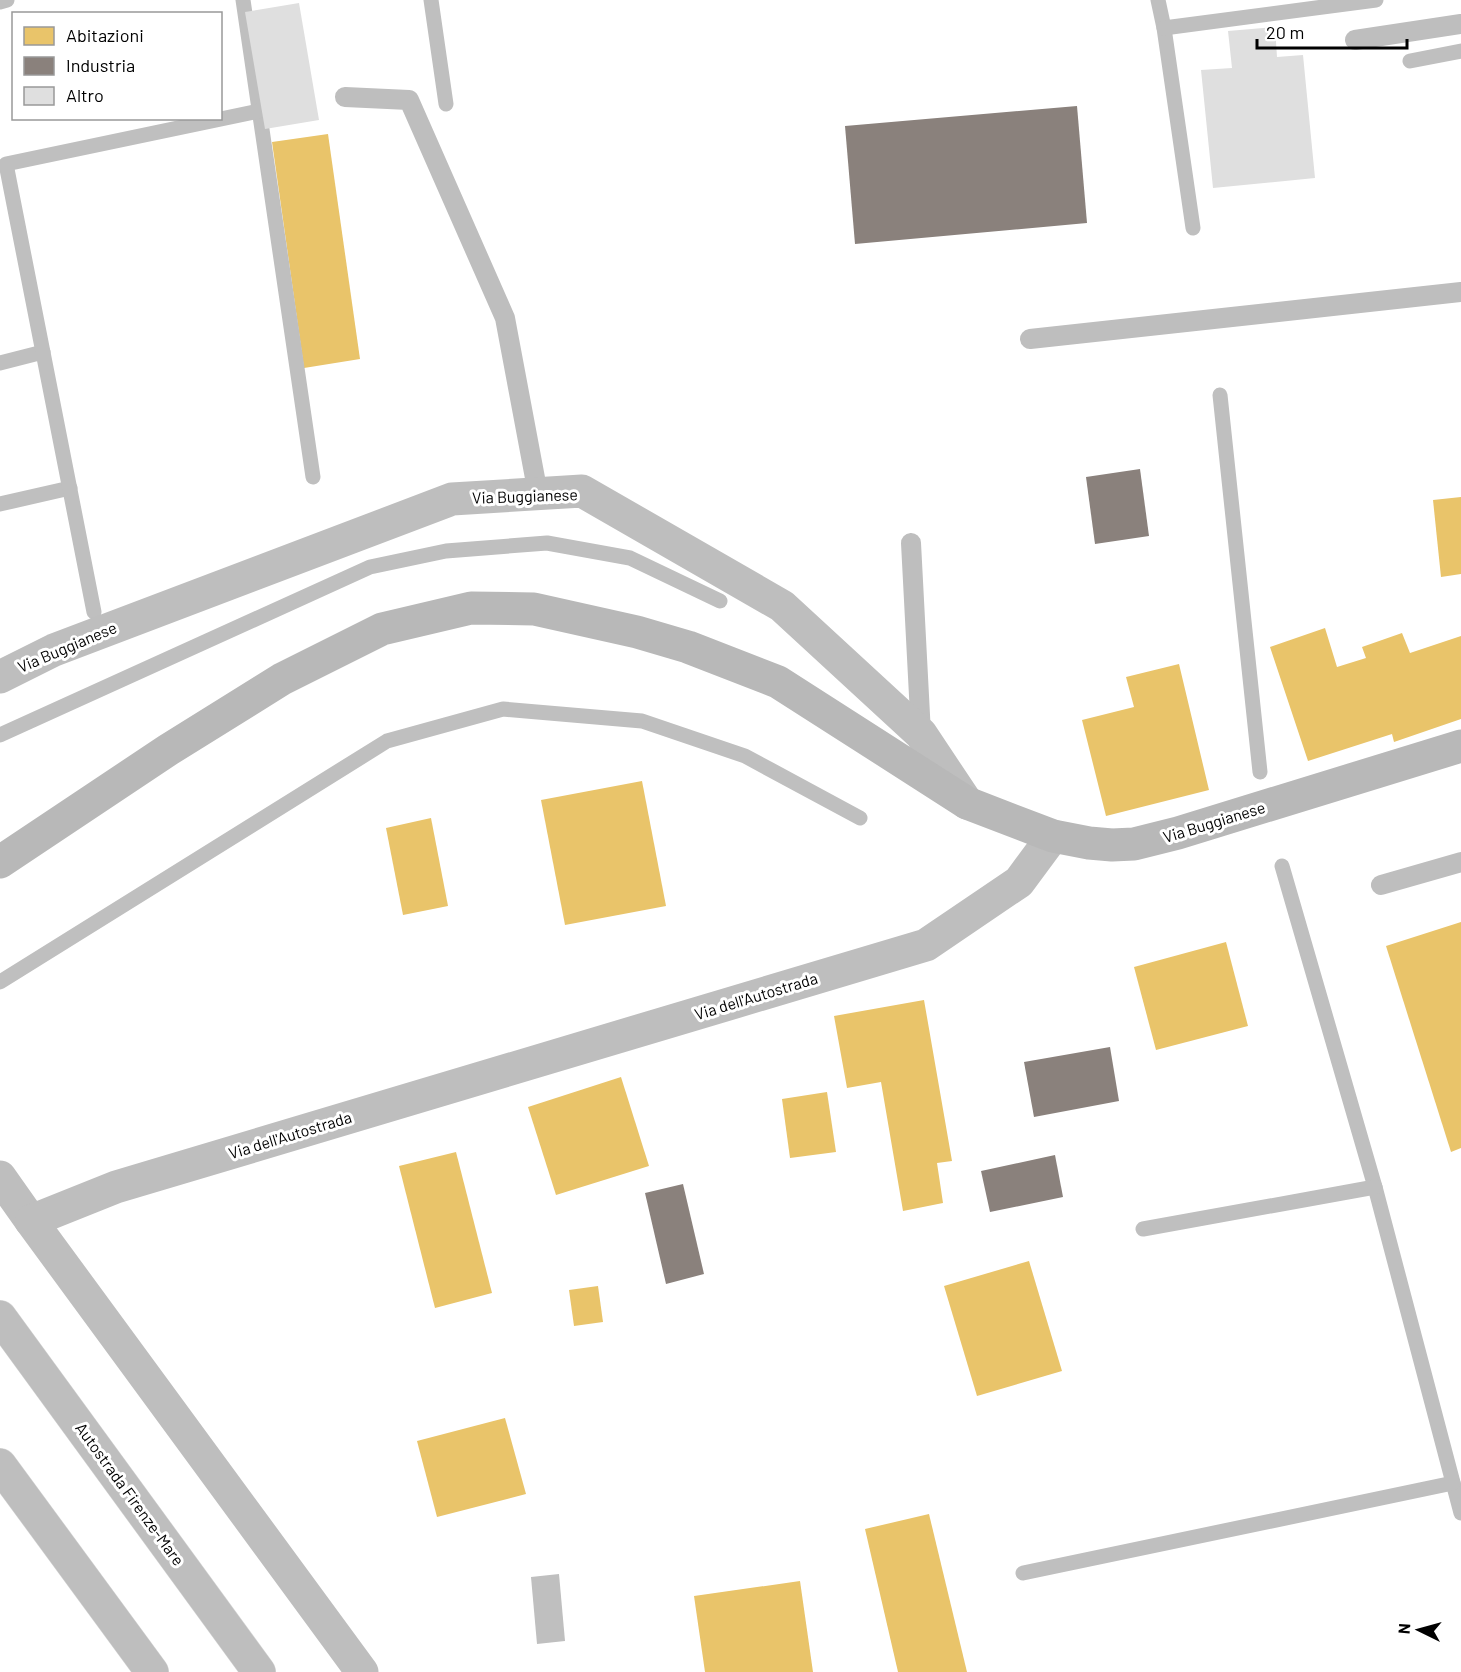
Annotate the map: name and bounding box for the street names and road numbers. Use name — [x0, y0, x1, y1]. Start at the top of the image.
street label: Via Buggianese — [472, 484, 578, 507]
street label: Via Buggianese — [14, 617, 119, 676]
street label: Via Buggianese — [1161, 797, 1267, 846]
street label: Via dell'Autostrada — [692, 968, 820, 1023]
street label: Via dell'Autostrada — [226, 1107, 354, 1162]
street label: Autostrada Firenze-Mare — [72, 1419, 189, 1569]

